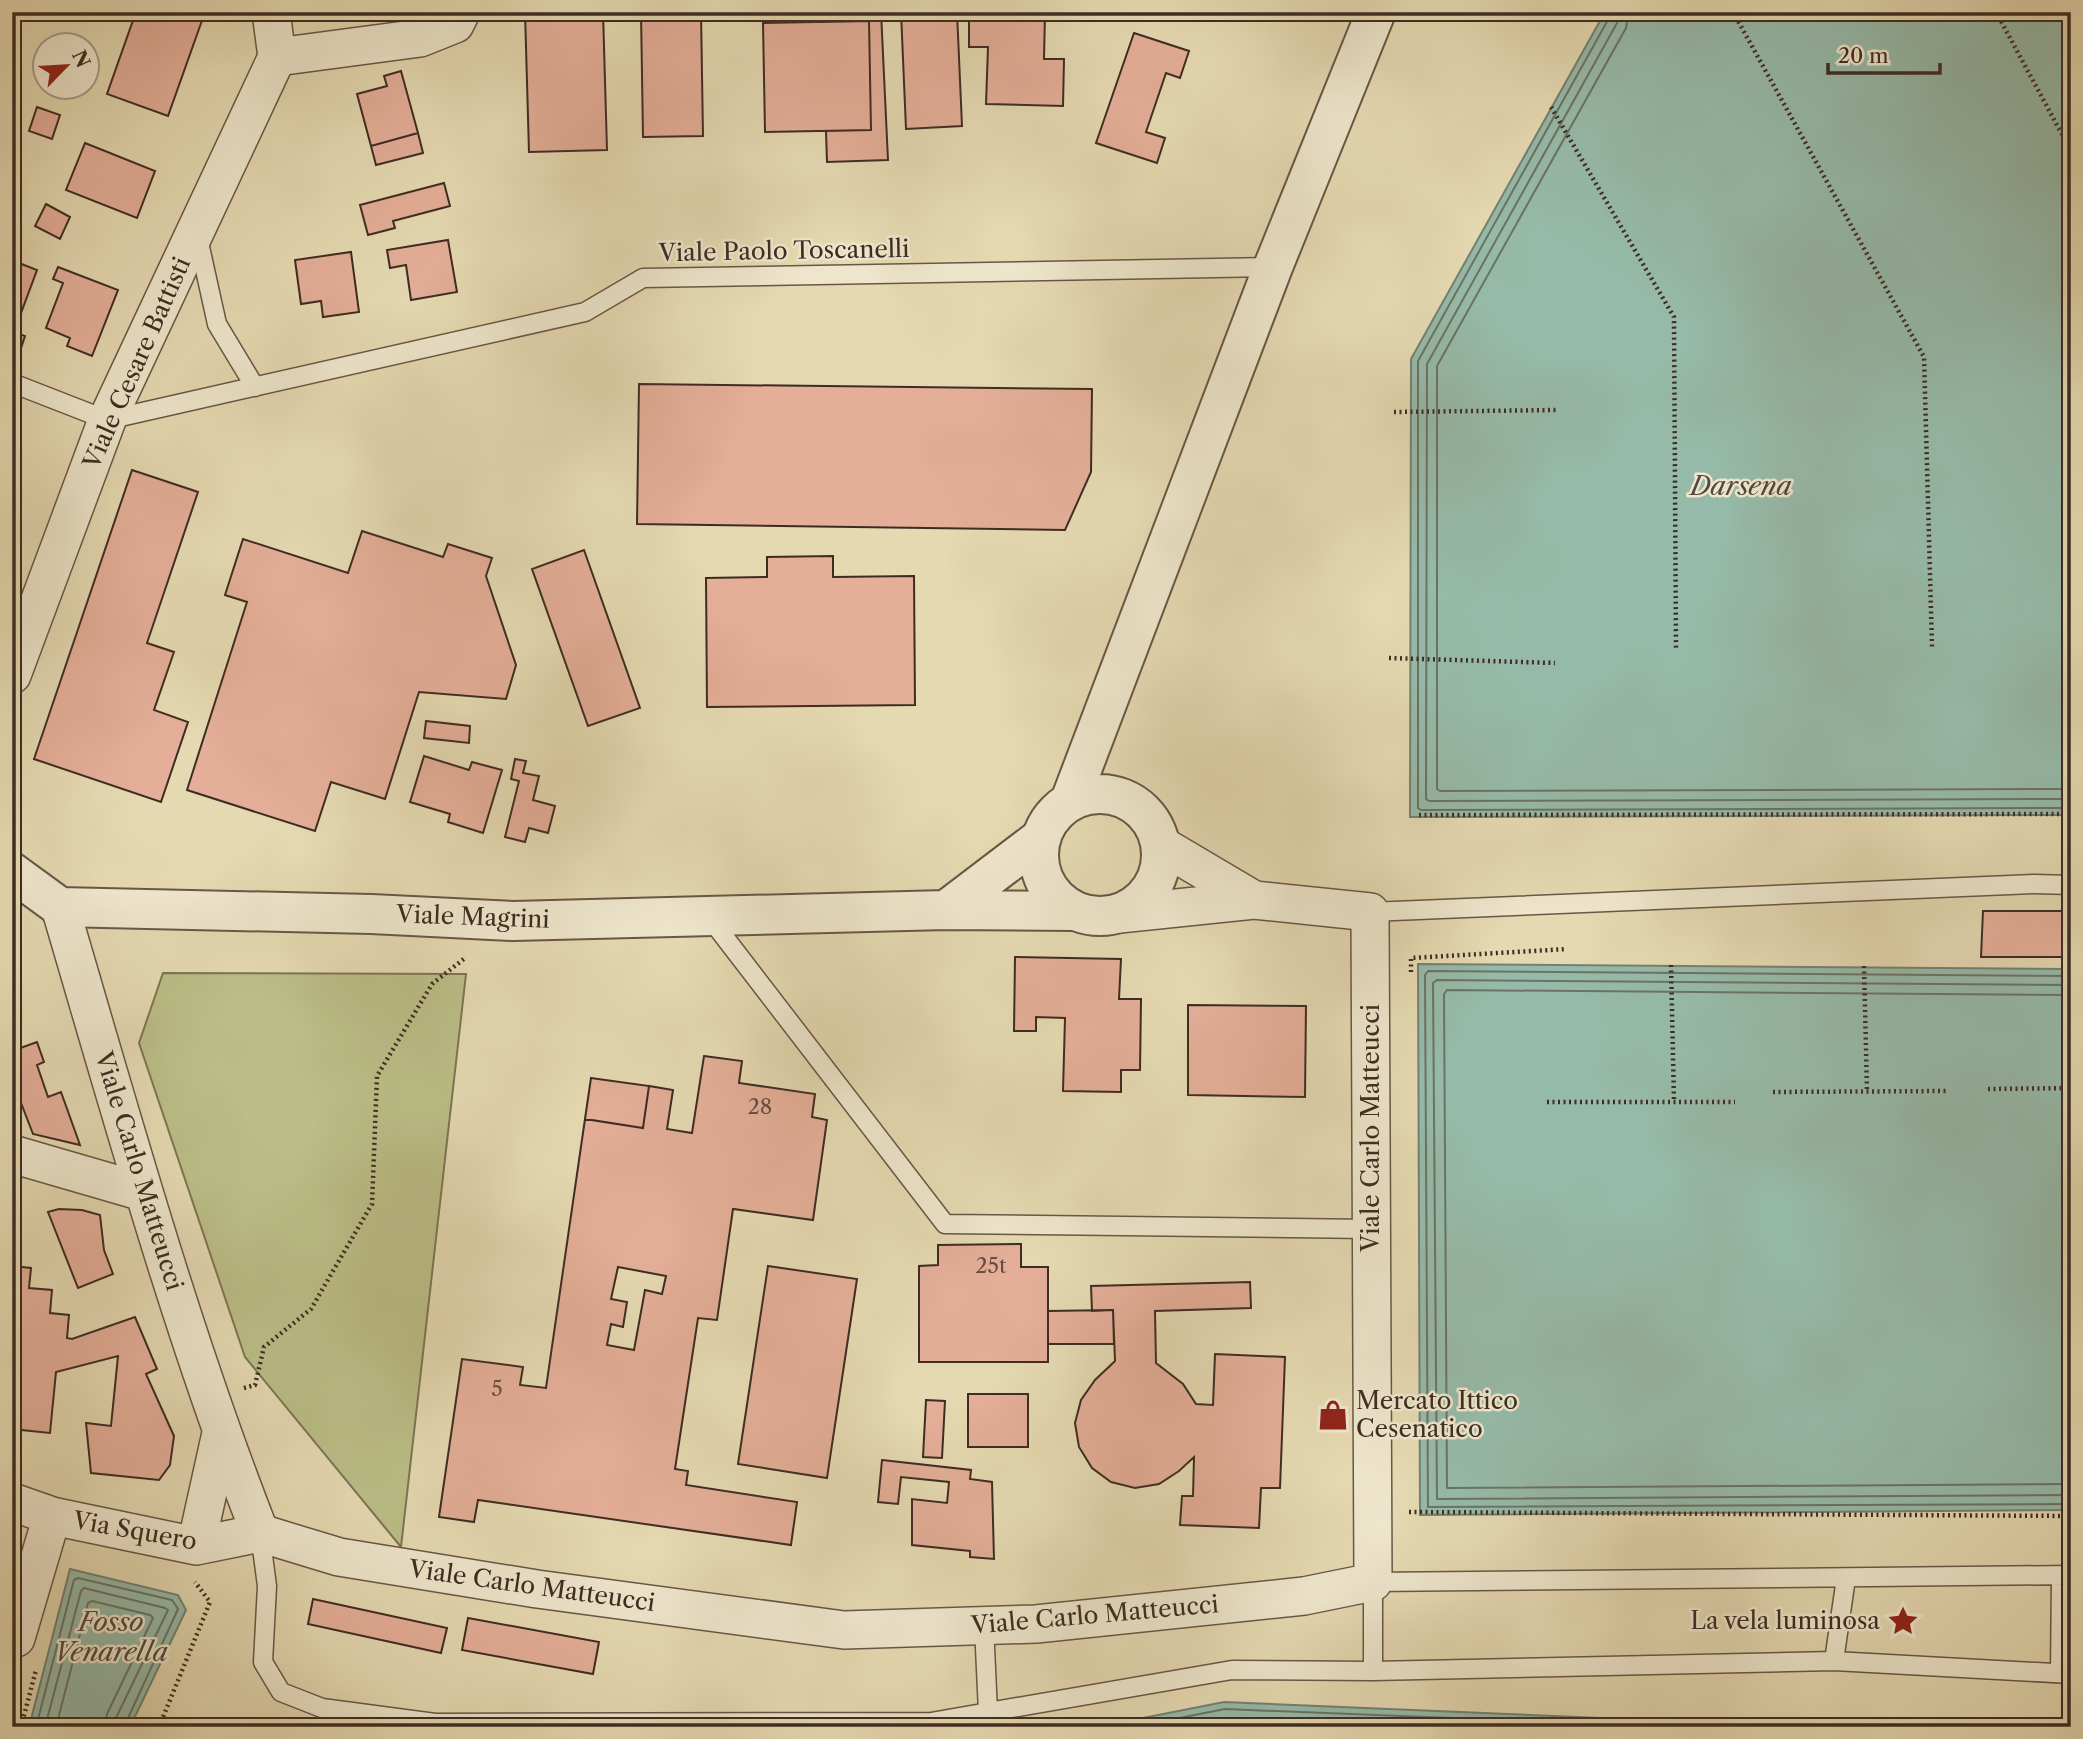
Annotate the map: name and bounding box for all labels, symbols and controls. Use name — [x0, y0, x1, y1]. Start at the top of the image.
north arrow — [32, 32, 102, 102]
scale bar — [1828, 32, 1940, 76]
text: 20 m — [1838, 43, 1889, 68]
text: N — [67, 47, 95, 71]
street label: Viale Paolo Toscanelli — [657, 234, 910, 267]
street label: Viale Cesare Battisti — [76, 252, 196, 474]
water label: Darsena — [1688, 470, 1792, 502]
street label: Viale Magrini — [395, 899, 550, 934]
street label: Viale Carlo Matteucci — [1356, 1004, 1385, 1253]
street label: Viale Carlo Matteucci — [89, 1047, 190, 1294]
house number: 28 — [748, 1094, 772, 1119]
house number: 25t — [976, 1253, 1007, 1278]
house number: 5 — [491, 1376, 503, 1401]
place label: Mercato Ittico Cesenatico — [1356, 1386, 1518, 1443]
shop icon: Mercato Ittico Cesenatico — [1316, 1398, 1350, 1432]
street label: Via Squero — [70, 1505, 199, 1556]
street label: Viale Carlo Matteucci — [406, 1554, 657, 1617]
street label: Viale Carlo Matteucci — [969, 1589, 1220, 1640]
place icon: La vela luminosa — [1886, 1604, 1920, 1638]
water label: Fosso Venarella — [54, 1606, 168, 1668]
place label: La vela luminosa — [1690, 1606, 1880, 1635]

